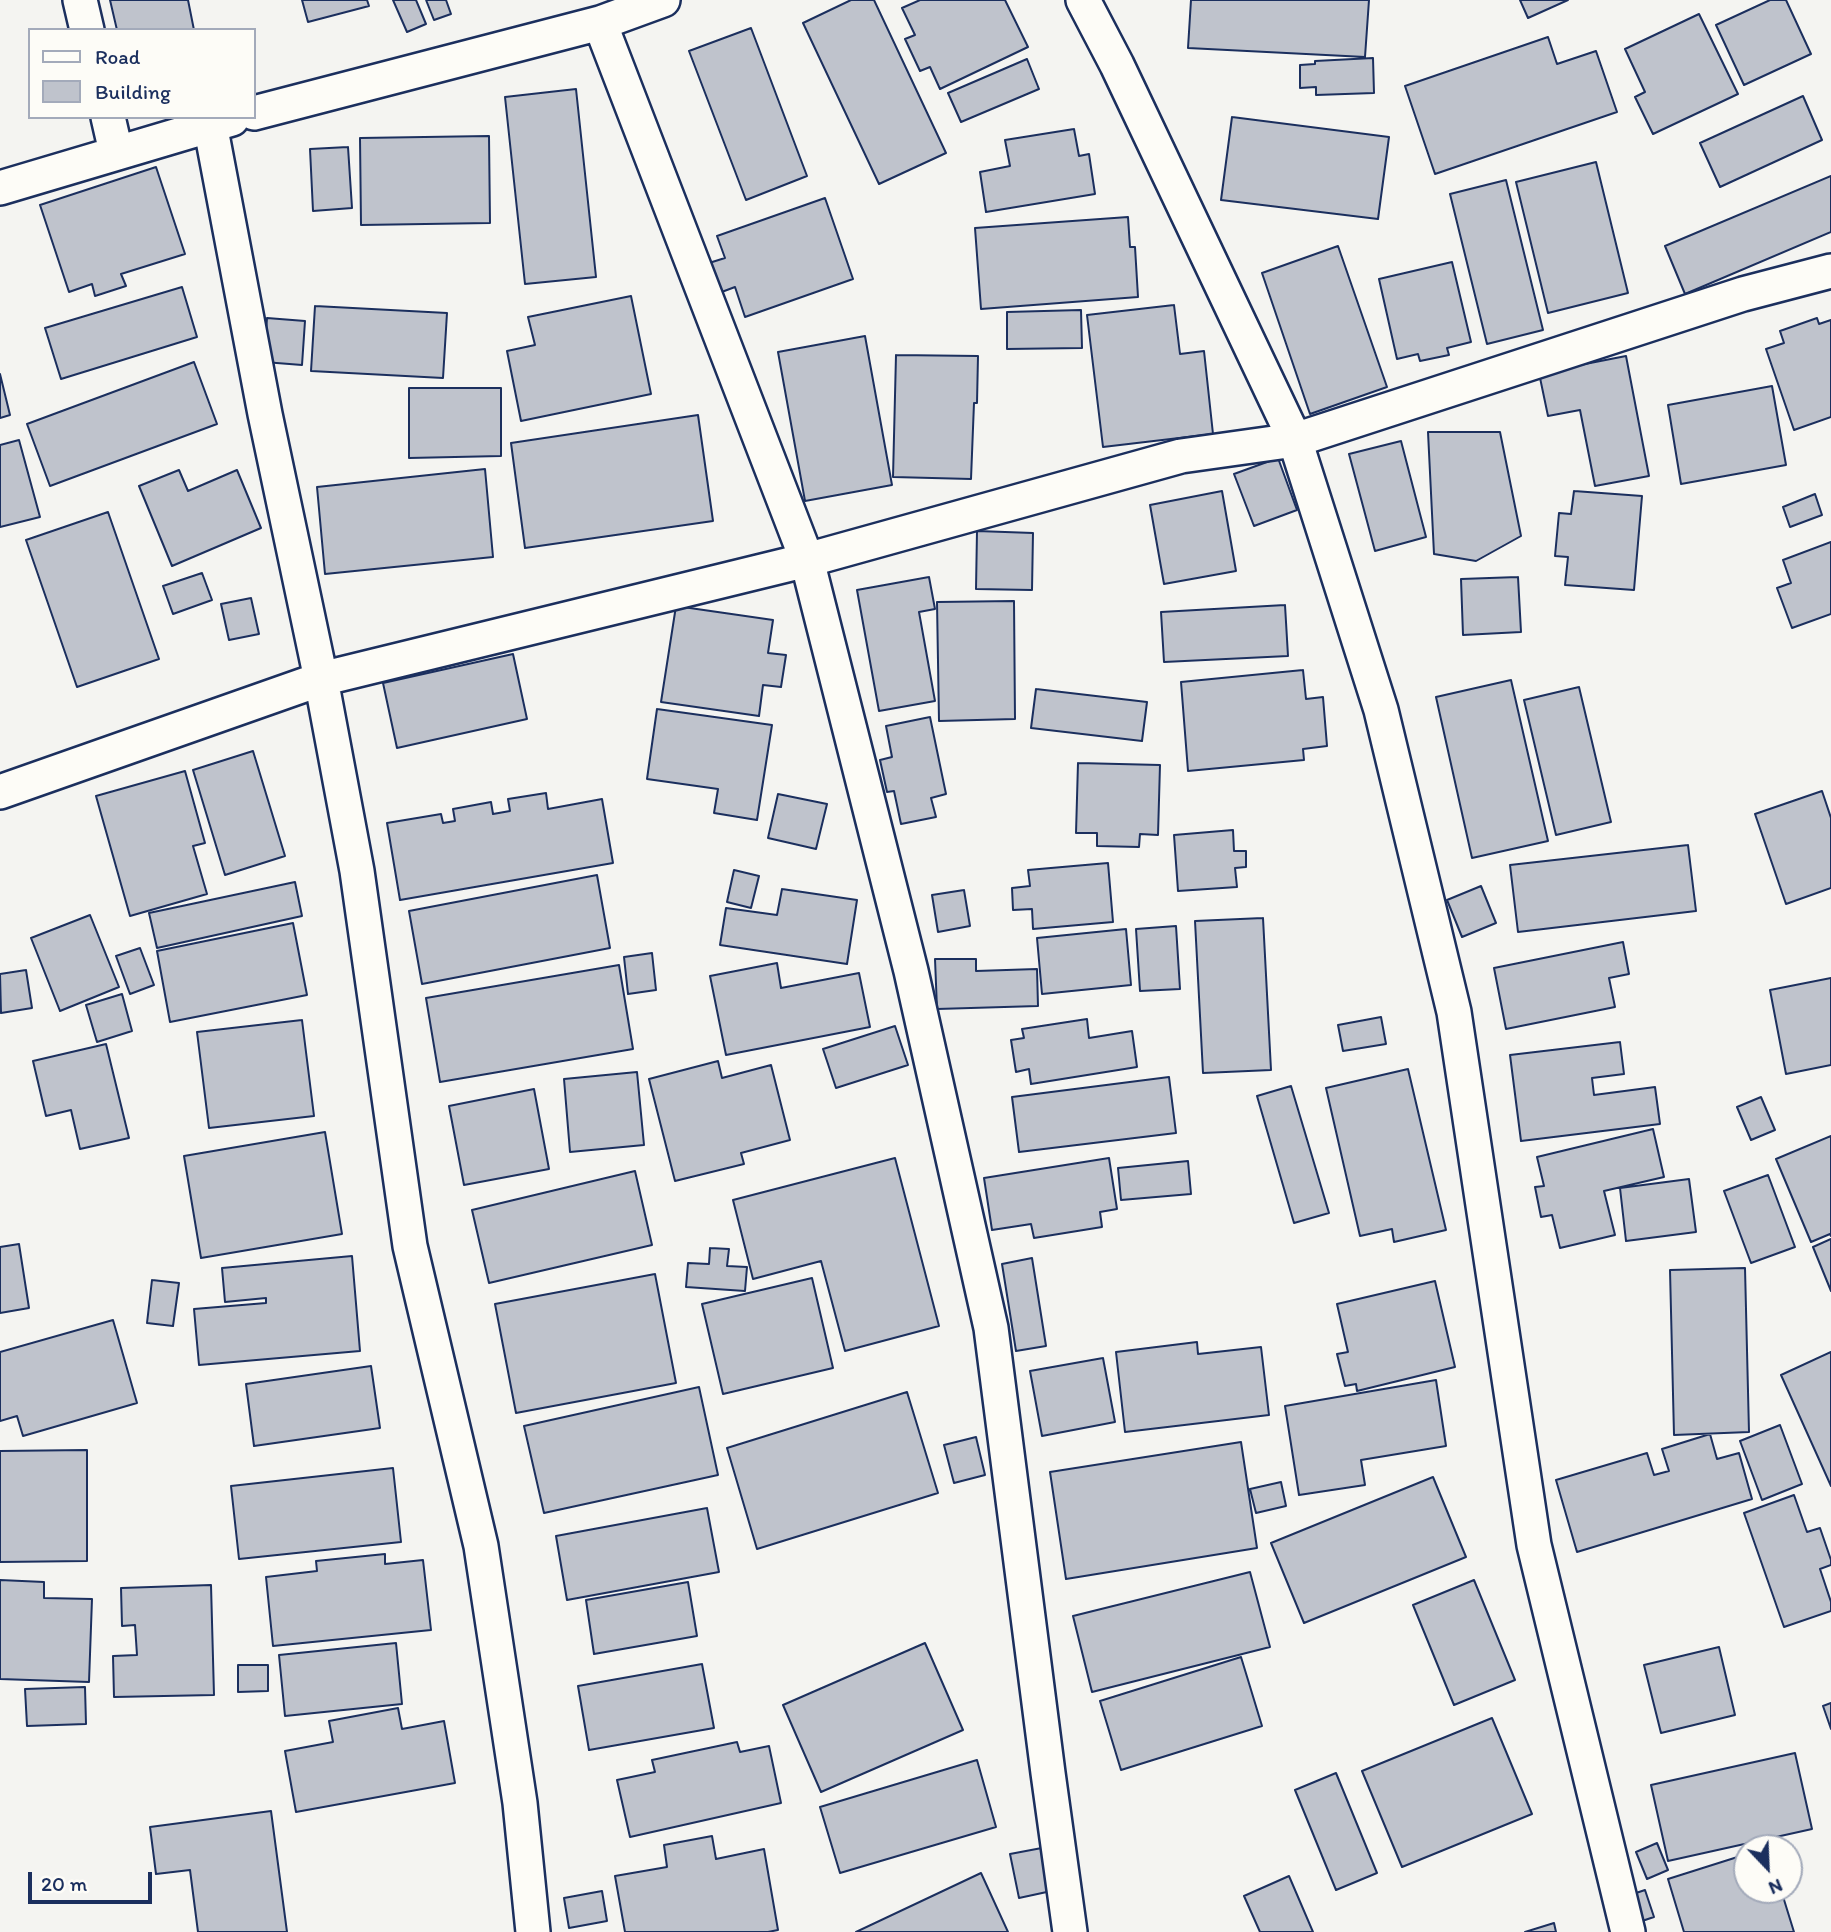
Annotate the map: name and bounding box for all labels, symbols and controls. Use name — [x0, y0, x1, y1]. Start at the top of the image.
legend — [28, 28, 256, 119]
text: Road — [95, 44, 140, 69]
text: Building — [95, 79, 171, 104]
north arrow — [1733, 1834, 1803, 1904]
scale bar — [32, 1858, 156, 1902]
text: 20 m — [41, 1871, 87, 1896]
text: N — [1765, 1874, 1786, 1900]

